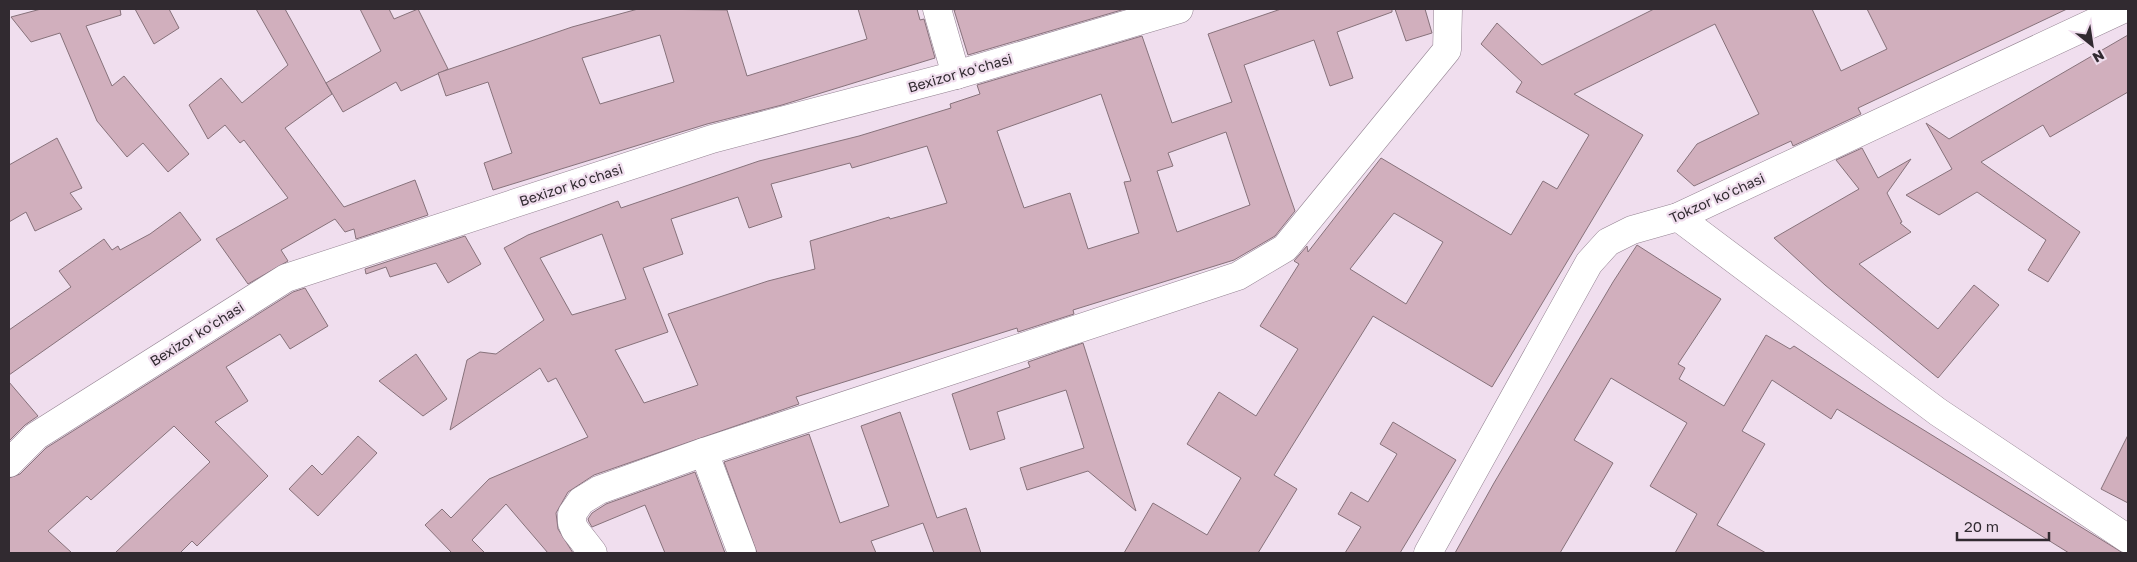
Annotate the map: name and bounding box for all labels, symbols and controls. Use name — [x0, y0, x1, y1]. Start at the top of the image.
north arrow — [2067, 20, 2117, 70]
text: N — [2090, 47, 2108, 67]
street label: Bexizor koʻchasi — [906, 50, 1014, 96]
street label: Bexizor koʻchasi — [517, 160, 625, 209]
street label: Tokzor koʻchasi — [1666, 169, 1767, 226]
street label: Bexizor koʻchasi — [147, 298, 247, 369]
scale bar — [1957, 510, 2050, 542]
text: 20 m — [1964, 517, 1999, 535]

